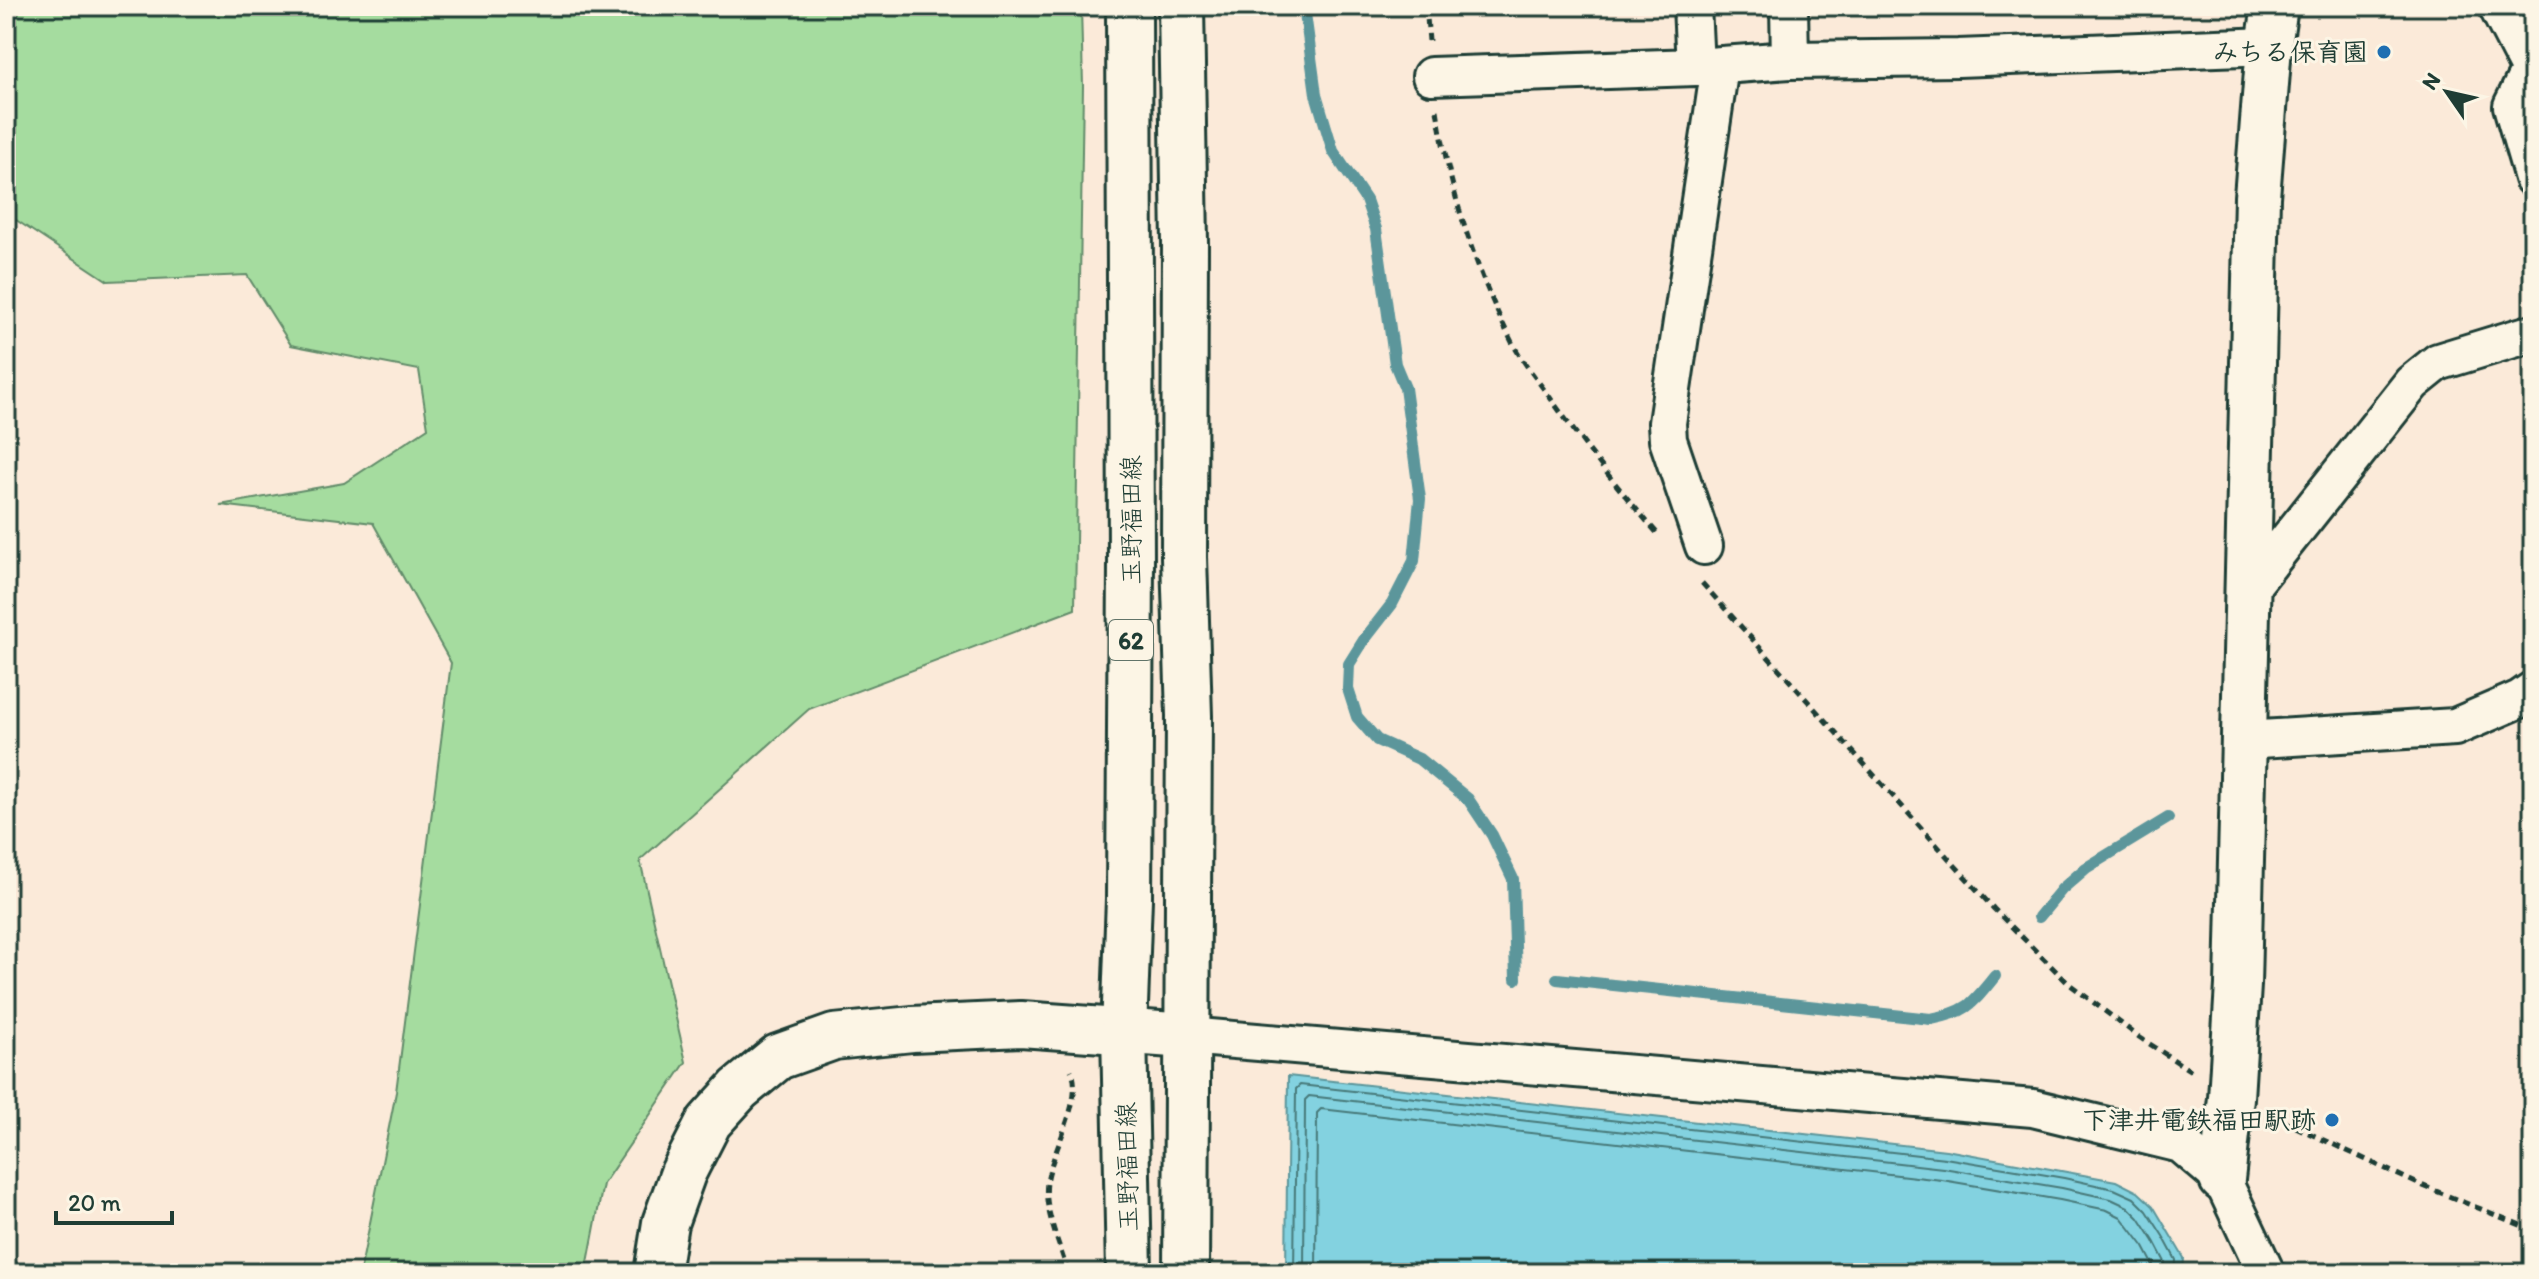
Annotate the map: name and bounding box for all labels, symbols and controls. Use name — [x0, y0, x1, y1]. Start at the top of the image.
place label: みちる保育園 — [2213, 36, 2368, 68]
marker: みちる保育園 — [2375, 43, 2393, 61]
north arrow — [2407, 52, 2487, 132]
text: N — [2415, 67, 2446, 95]
street label: 玉野福田線 — [1115, 455, 1147, 585]
road number: 62 — [1109, 620, 1153, 660]
street label: 玉野福田線 — [1110, 1102, 1144, 1232]
place label: 下津井電鉄福田駅跡 — [2082, 1104, 2316, 1136]
marker: 下津井電鉄福田駅跡 — [2323, 1111, 2341, 1129]
scale bar — [56, 1175, 172, 1225]
text: 20 m — [68, 1188, 121, 1217]

